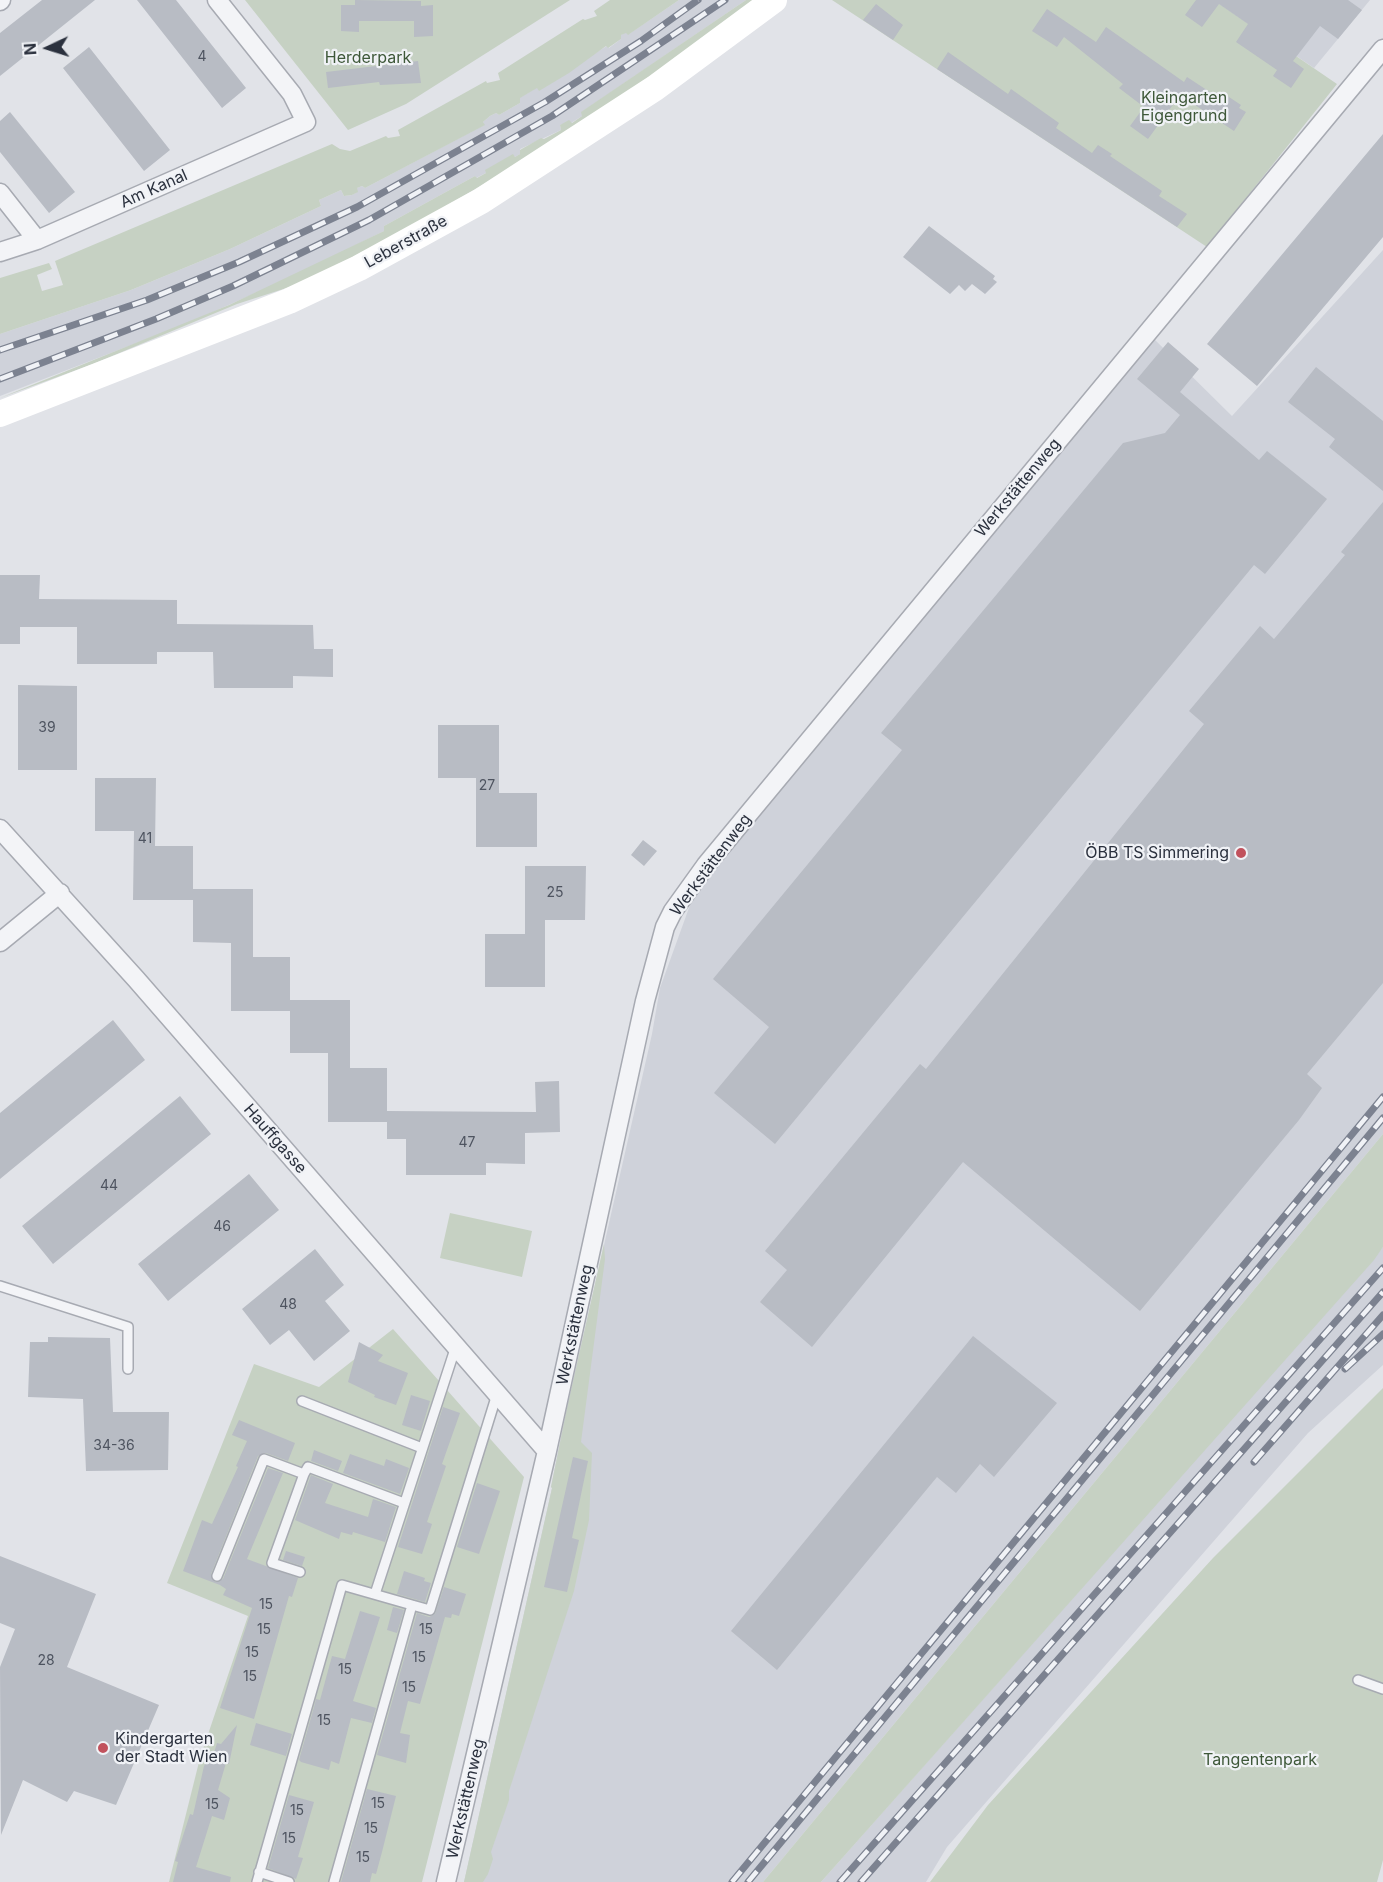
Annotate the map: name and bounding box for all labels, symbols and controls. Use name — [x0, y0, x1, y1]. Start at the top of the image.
north arrow — [18, 18, 78, 78]
text: N — [20, 42, 40, 56]
park label: Herderpark — [325, 48, 411, 68]
house number: 4 — [197, 49, 207, 65]
park label: Kleingarten Eigengrund — [1141, 88, 1227, 126]
street label: Am Kanal — [117, 166, 191, 212]
street label: Leberstraße — [361, 211, 451, 273]
street label: Werkstättenweg — [971, 435, 1065, 541]
house number: 39 — [38, 720, 56, 736]
house number: 27 — [479, 778, 495, 794]
street label: Werkstättenweg — [666, 810, 756, 920]
house number: 41 — [138, 831, 152, 847]
place label: ÖBB TS Simmering — [1085, 843, 1229, 863]
marker: ÖBB TS Simmering — [1234, 846, 1248, 860]
house number: 25 — [546, 885, 564, 901]
street label: Hauffgasse — [240, 1100, 310, 1178]
house number: 47 — [459, 1135, 475, 1151]
house number: 44 — [100, 1178, 118, 1194]
house number: 46 — [213, 1219, 231, 1235]
street label: Werkstättenweg — [553, 1263, 597, 1387]
house number: 48 — [279, 1297, 297, 1313]
house number: 34-36 — [93, 1438, 135, 1454]
house number: 15 — [259, 1597, 273, 1613]
house number: 15 — [257, 1622, 271, 1638]
house number: 15 — [419, 1622, 433, 1638]
house number: 15 — [245, 1645, 259, 1661]
house number: 15 — [412, 1650, 426, 1666]
house number: 28 — [37, 1653, 55, 1669]
house number: 15 — [338, 1662, 352, 1678]
house number: 15 — [243, 1669, 257, 1685]
house number: 15 — [402, 1680, 416, 1696]
house number: 15 — [317, 1713, 331, 1729]
place label: Kindergarten der Stadt Wien — [115, 1729, 227, 1767]
street label: Werkstättenweg — [443, 1737, 489, 1861]
marker: Kindergarten der Stadt Wien — [96, 1741, 110, 1755]
park label: Tangentenpark — [1203, 1750, 1317, 1770]
house number: 15 — [371, 1796, 385, 1812]
house number: 15 — [205, 1797, 219, 1813]
house number: 15 — [290, 1803, 304, 1819]
house number: 15 — [364, 1821, 378, 1837]
house number: 15 — [282, 1831, 296, 1847]
house number: 15 — [356, 1850, 370, 1866]

